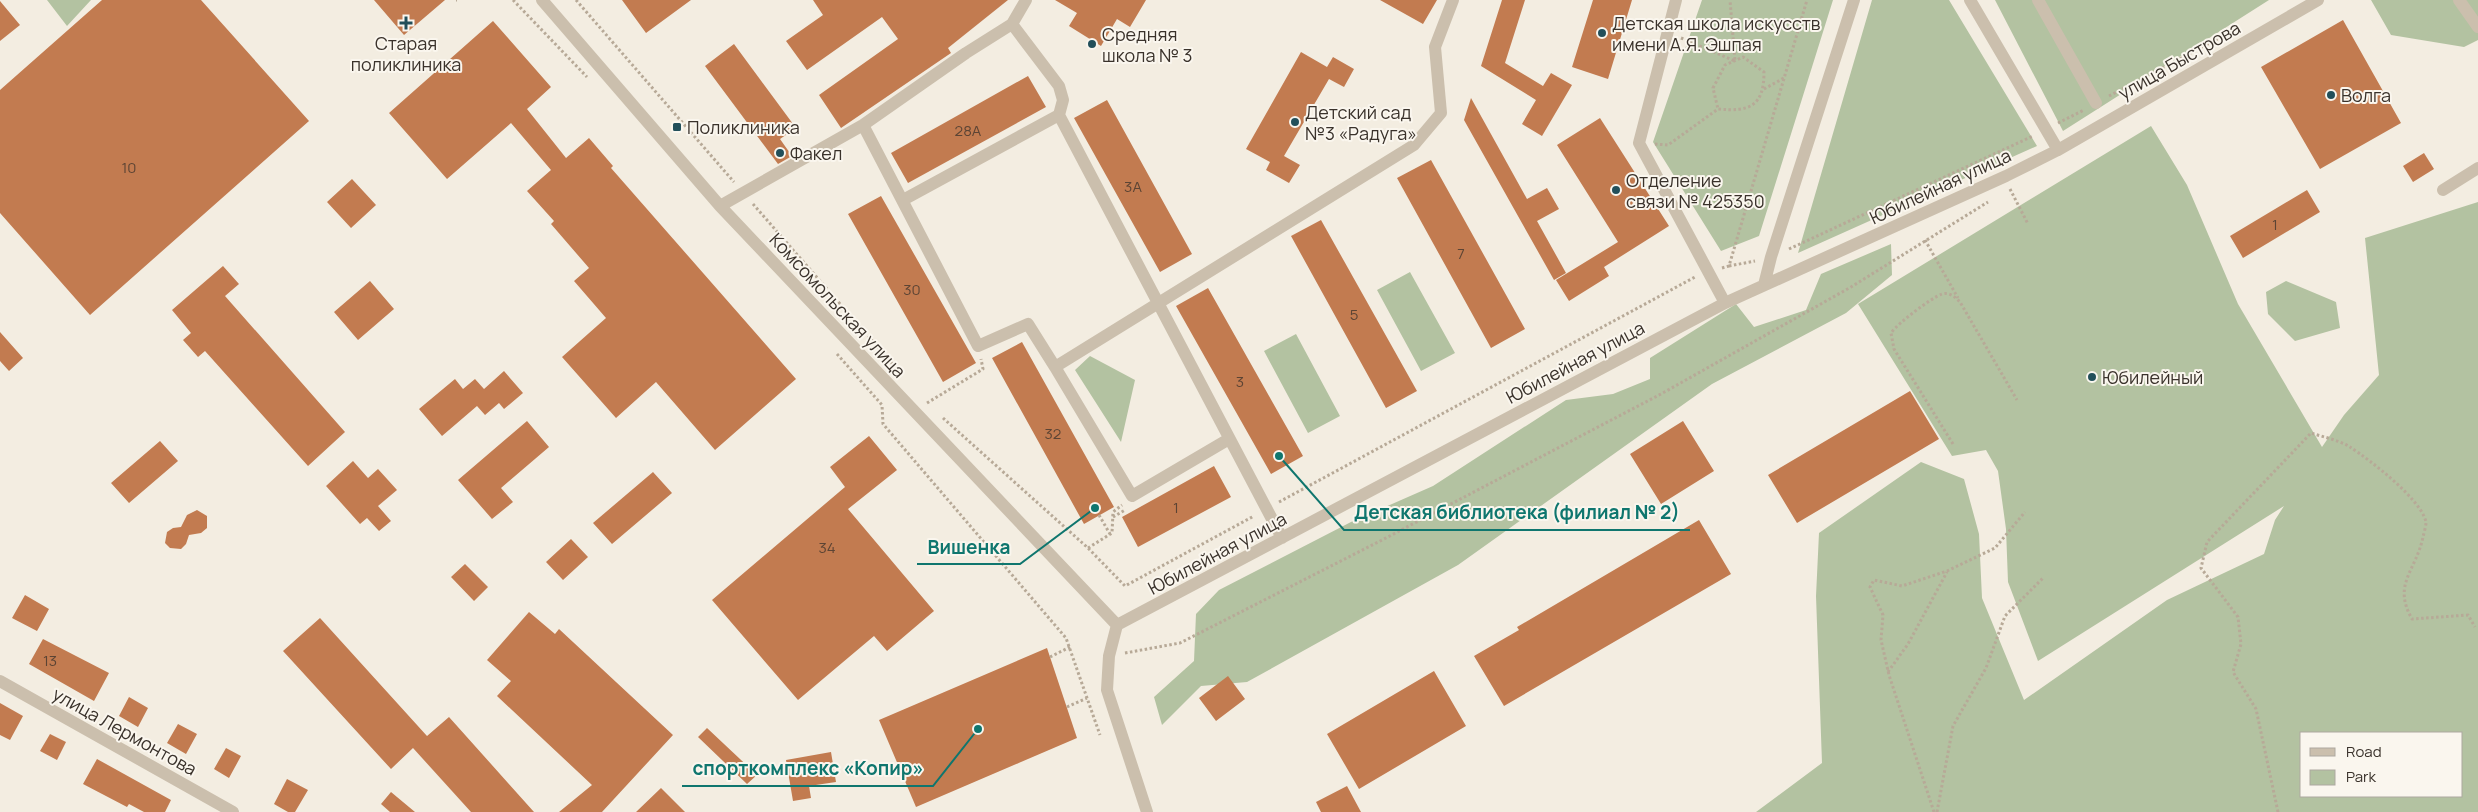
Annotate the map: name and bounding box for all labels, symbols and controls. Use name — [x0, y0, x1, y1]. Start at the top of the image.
place label: Детская школа искусств имени А.Я. Эшпая — [1612, 11, 1821, 56]
street label: улица Быстрова — [2114, 15, 2244, 105]
marker: Старая поликлиника — [399, 16, 413, 30]
place label: Средняя школа № 3 — [1102, 22, 1192, 67]
marker: Детская школа искусств имени А.Я. Эшпая — [1596, 27, 1608, 39]
place label: Старая поликлиника — [351, 31, 461, 76]
marker: Средняя школа № 3 — [1086, 38, 1098, 50]
place label: Волга — [2341, 83, 2391, 107]
marker: Волга — [2325, 89, 2337, 101]
place label: Детский сад №3 «Радуга» — [1305, 100, 1417, 145]
place label: Поликлиника — [687, 115, 800, 139]
marker: Детский сад №3 «Радуга» — [1289, 116, 1301, 128]
house number: 28А — [955, 120, 982, 141]
marker: Поликлиника — [671, 121, 683, 133]
place label: Факел — [790, 141, 842, 165]
street label: Юбилейная улица — [1865, 143, 2015, 229]
marker: Факел — [774, 147, 786, 159]
house number: 10 — [122, 157, 137, 178]
place label: Отделение связи № 425350 — [1626, 168, 1765, 213]
house number: 3А — [1124, 176, 1142, 197]
marker: Отделение связи № 425350 — [1610, 184, 1622, 196]
house number: 1 — [2272, 214, 2278, 235]
street label: Комсомольская улица — [765, 227, 911, 383]
house number: 7 — [1457, 243, 1465, 264]
house number: 30 — [903, 279, 921, 300]
house number: 5 — [1350, 304, 1358, 325]
street label: Юбилейная улица — [1502, 315, 1648, 409]
place label: Юбилейный — [2102, 365, 2203, 389]
house number: 3 — [1236, 371, 1244, 392]
marker: Юбилейный — [2086, 371, 2098, 383]
house number: 32 — [1045, 423, 1061, 444]
callout: Детская библиотека (филиал № 2) — [1344, 496, 1690, 530]
house number: 1 — [1173, 497, 1179, 518]
text: Детская библиотека (филиал № 2) — [1354, 499, 1680, 525]
street label: Юбилейная улица — [1144, 506, 1290, 600]
callout: Вишенка — [917, 530, 1020, 564]
text: Вишенка — [928, 534, 1011, 560]
house number: 34 — [818, 537, 836, 558]
house number: 13 — [43, 650, 57, 671]
street label: улица Лермонтова — [49, 681, 201, 781]
legend — [2300, 732, 2463, 797]
text: Road — [2346, 741, 2382, 762]
callout: спорткомплекс «Копир» — [682, 752, 933, 786]
text: спорткомплекс «Копир» — [692, 755, 924, 781]
text: Park — [2346, 766, 2376, 787]

